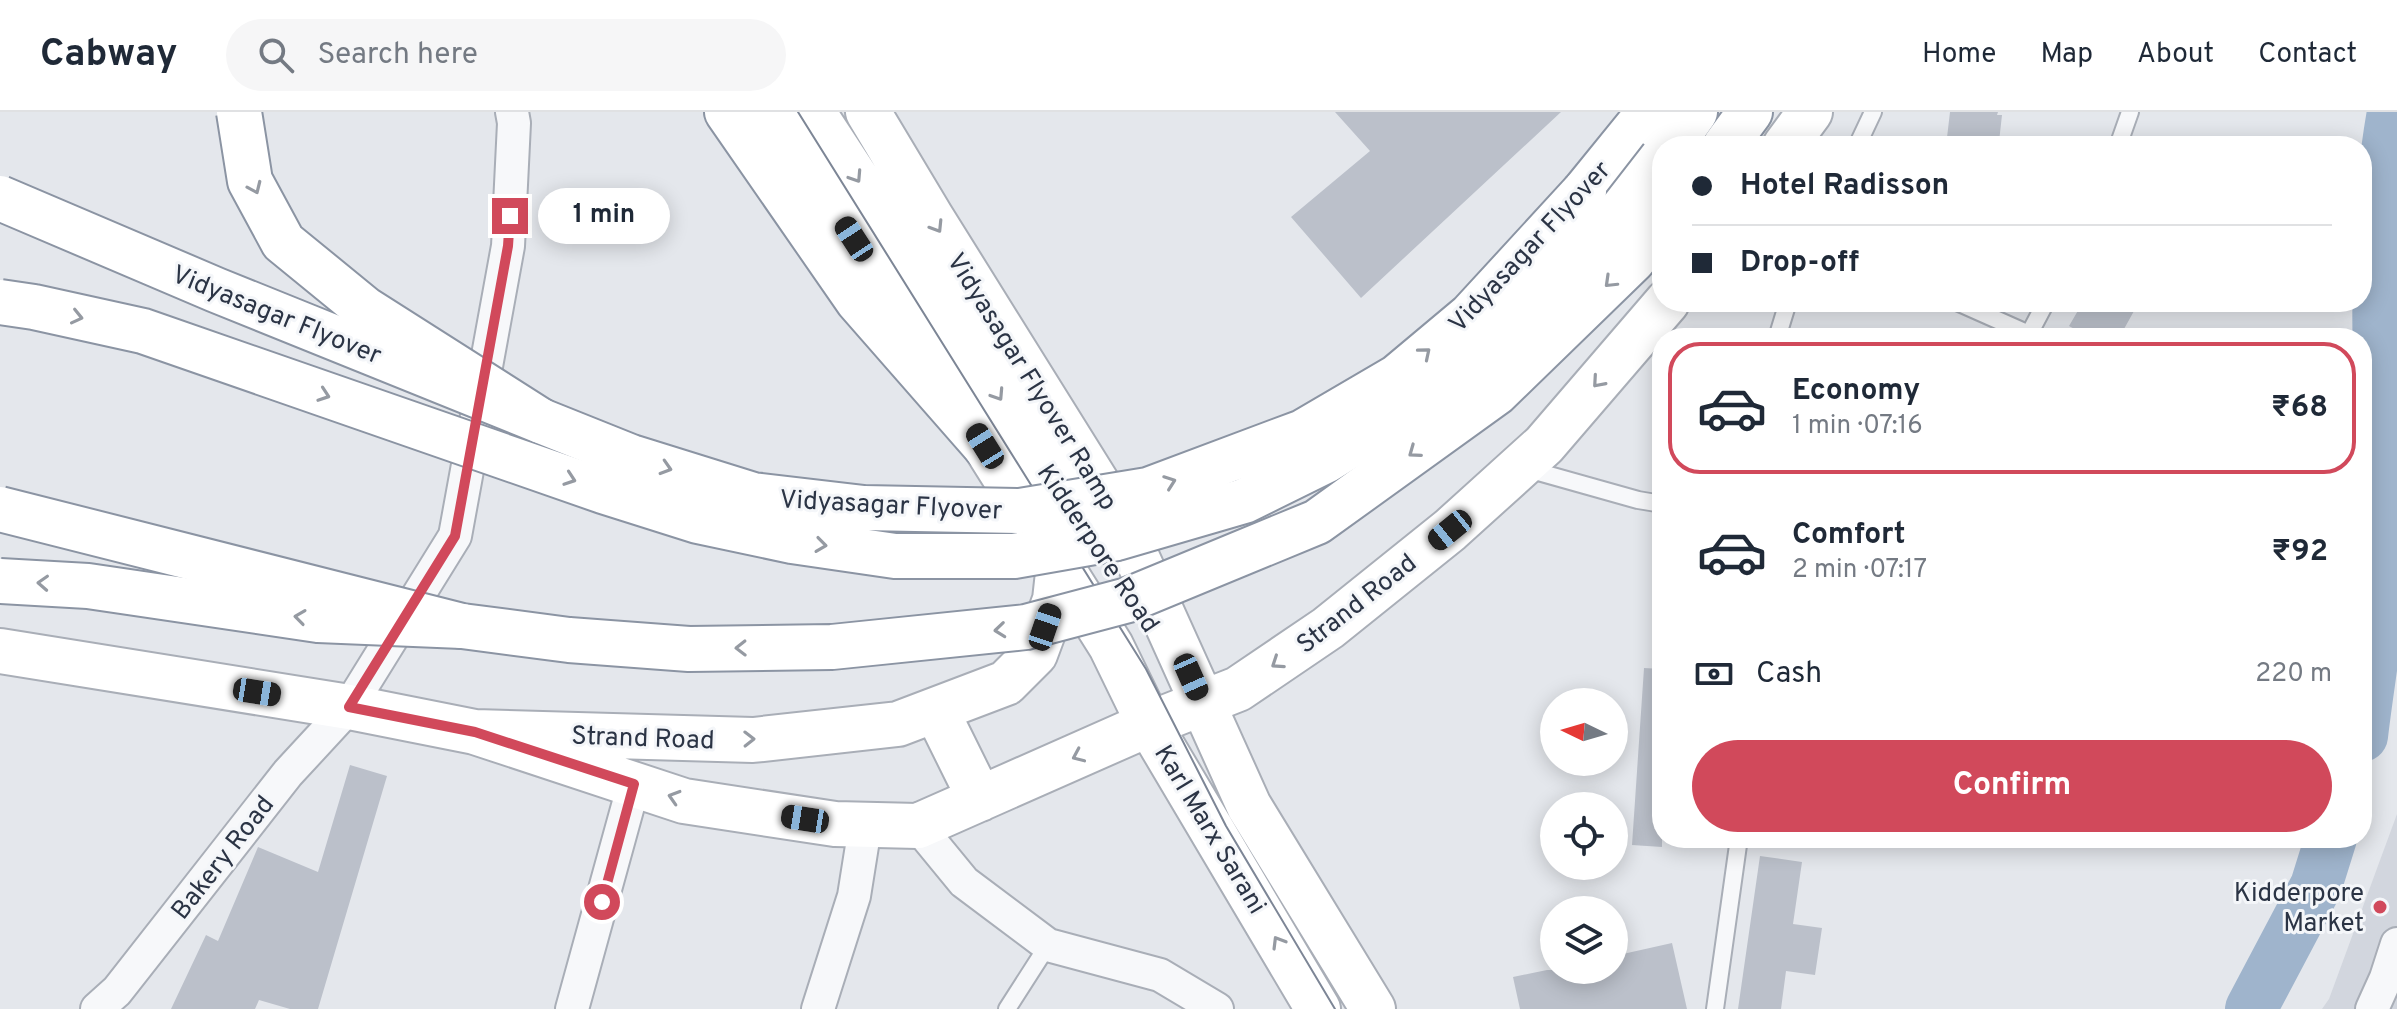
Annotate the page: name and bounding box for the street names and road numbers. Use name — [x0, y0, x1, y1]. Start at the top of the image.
street label: Vidyasagar Flyover — [1443, 155, 1619, 341]
street label: Vidyasagar Flyover Ramp — [938, 248, 1124, 517]
street label: Vidyasagar Flyover — [166, 259, 386, 373]
street label: Kidderpore Road — [1028, 459, 1166, 640]
street label: Vidyasagar Flyover — [779, 484, 1003, 529]
street label: Strand Road — [1291, 548, 1424, 662]
street label: Strand Road — [571, 721, 715, 758]
street label: Karl Marx Sarani — [1145, 740, 1272, 921]
street label: Bakery Road — [165, 790, 283, 927]

